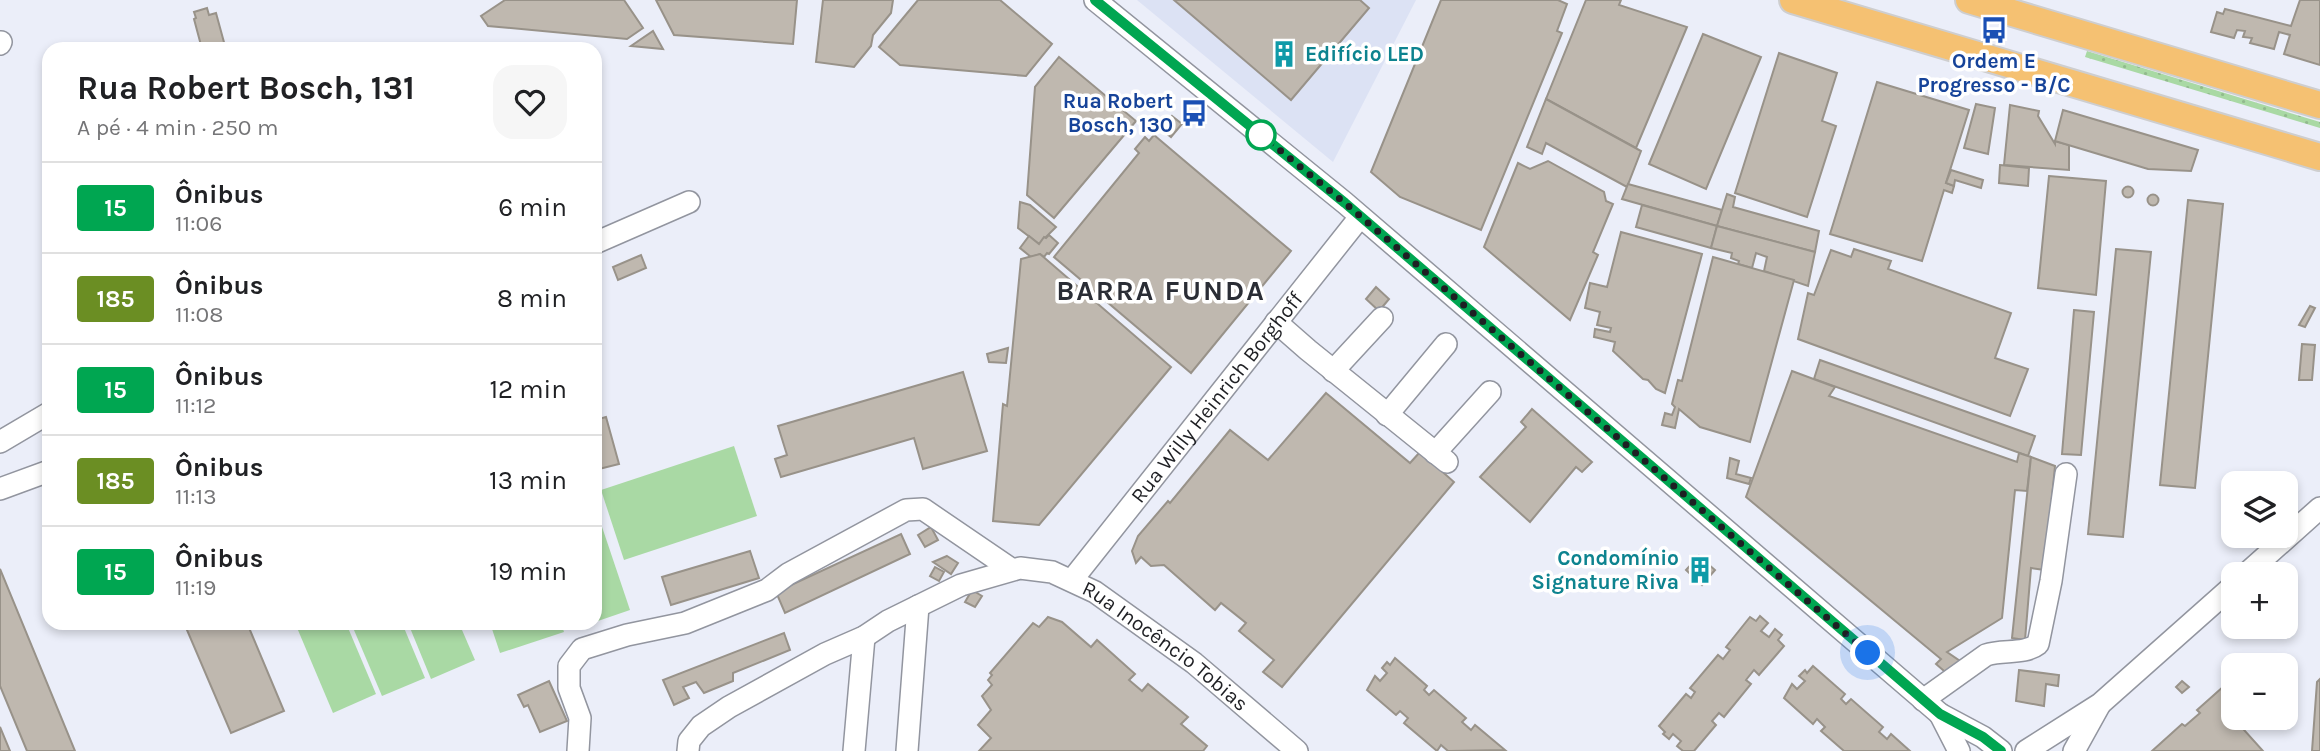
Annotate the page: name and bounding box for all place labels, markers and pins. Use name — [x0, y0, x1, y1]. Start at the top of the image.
bus stop icon: Ordem E Progresso - B/C — [1979, 15, 2009, 45]
building icon: Edifício LED — [1269, 39, 1299, 69]
place label: Edifício LED — [1305, 42, 1424, 66]
place label: Ordem E Progresso - B/C — [1917, 49, 2071, 97]
place label: Rua Robert Bosch, 130 — [1063, 89, 1173, 137]
bus stop icon: Rua Robert Bosch, 130 — [1179, 98, 1209, 128]
unlabelled marker — [1246, 120, 1276, 150]
place label: Condomínio Signature Riva — [1531, 546, 1679, 594]
building icon: Condomínio Signature Riva — [1685, 555, 1715, 585]

